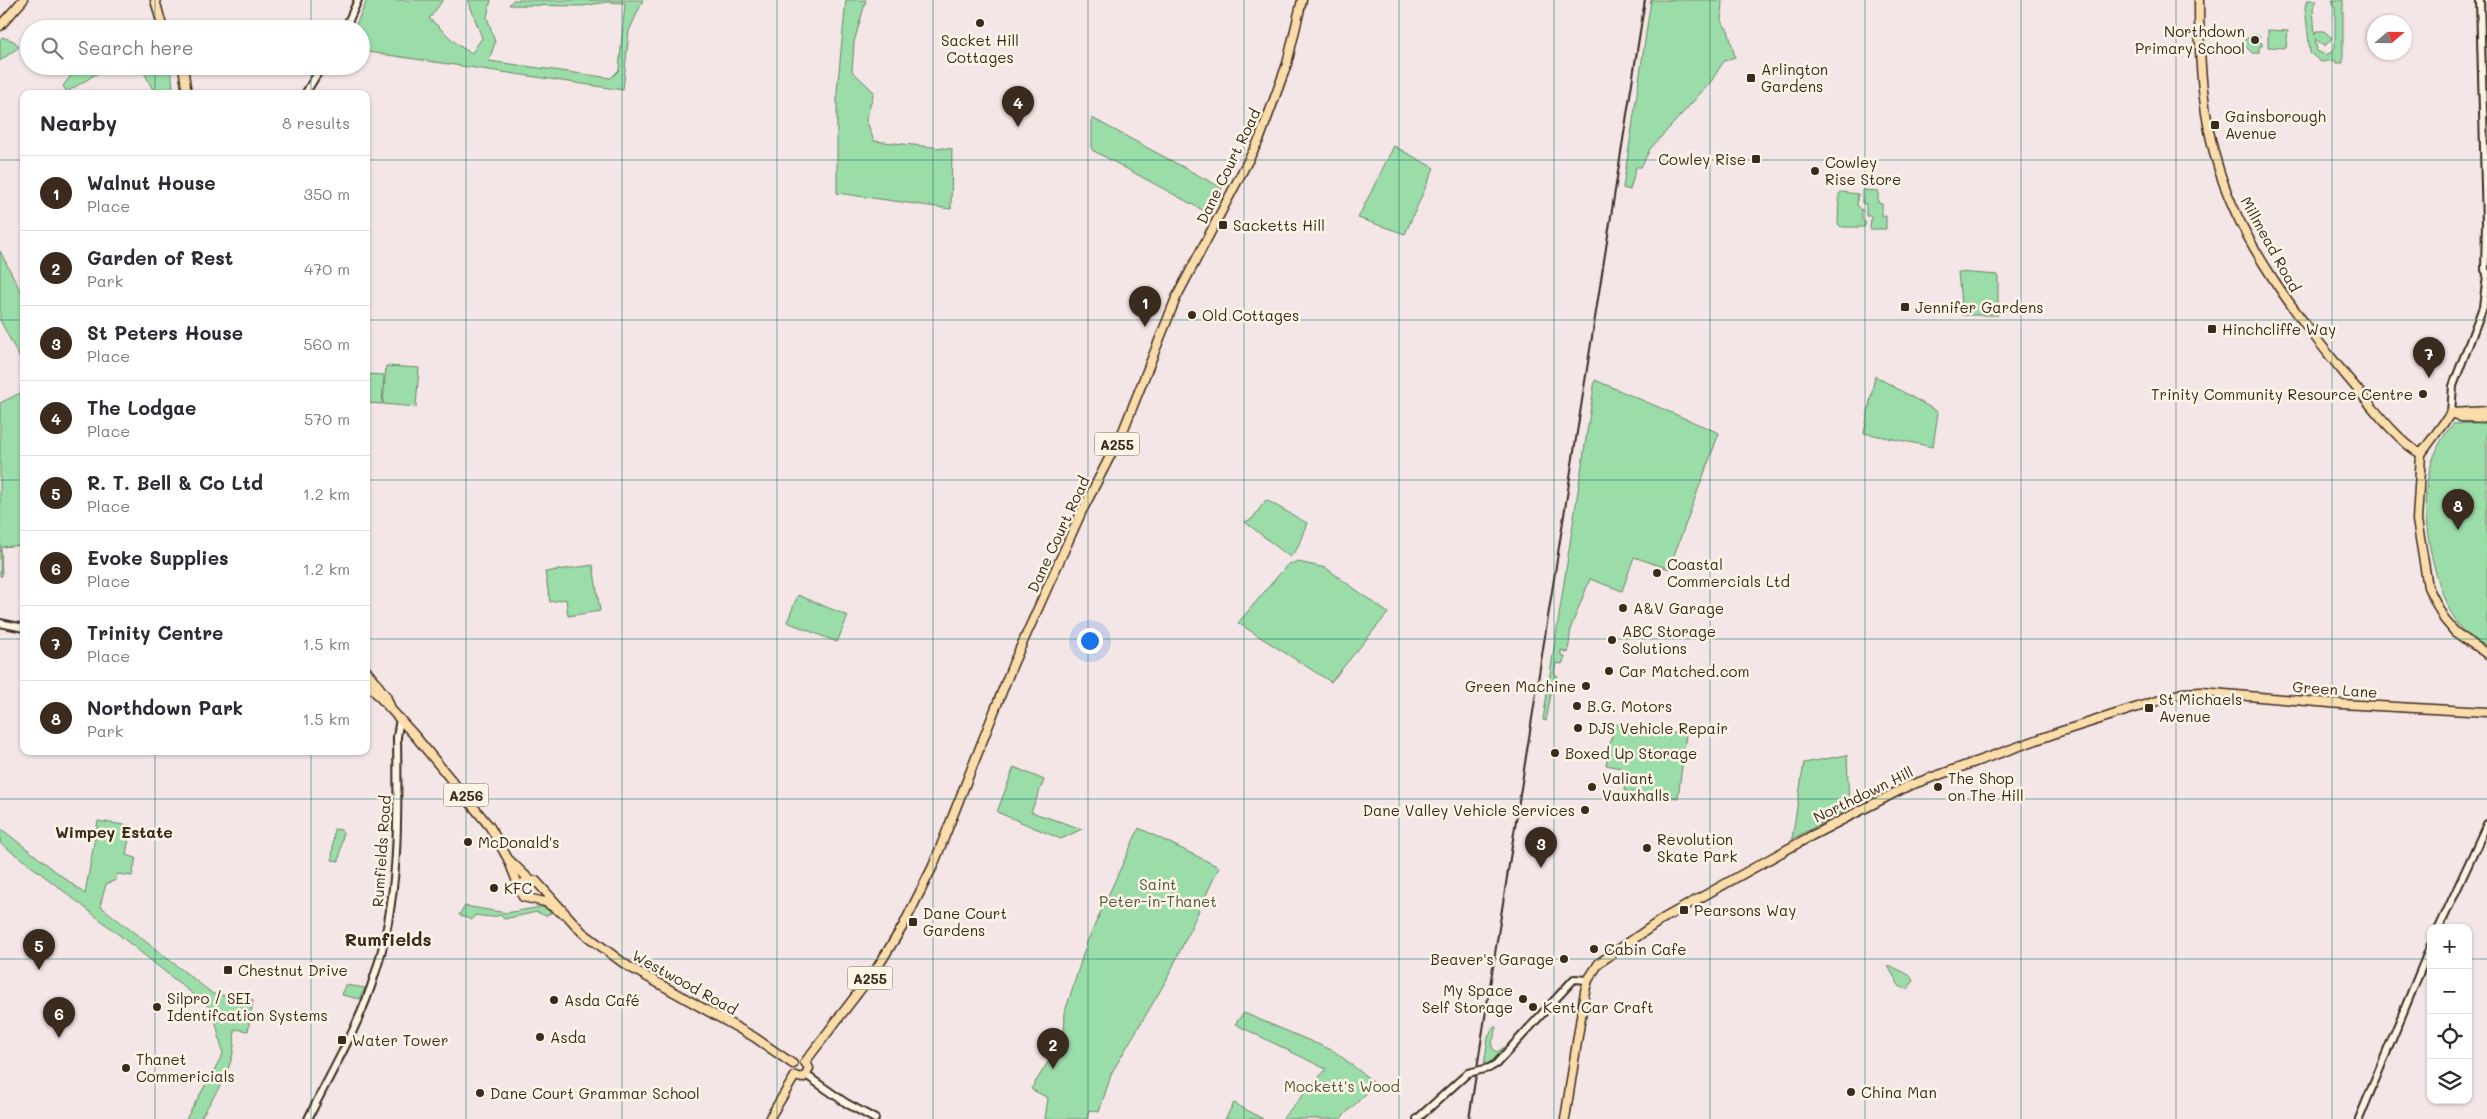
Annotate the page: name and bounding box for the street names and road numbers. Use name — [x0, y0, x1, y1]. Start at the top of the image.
street label: Dane Court Road — [1191, 105, 1265, 227]
street label: Millmead Road — [2236, 193, 2306, 295]
road number: A255 — [1094, 432, 1140, 456]
street label: Dane Court Road — [1022, 473, 1094, 595]
street label: Green Lane — [2292, 676, 2378, 702]
street label: Northdown Hill — [1810, 761, 1916, 827]
road number: A256 — [444, 784, 488, 806]
street label: Rumfields Road — [367, 794, 395, 908]
street label: Westwood Road — [629, 945, 741, 1019]
road number: A255 — [848, 966, 892, 990]

